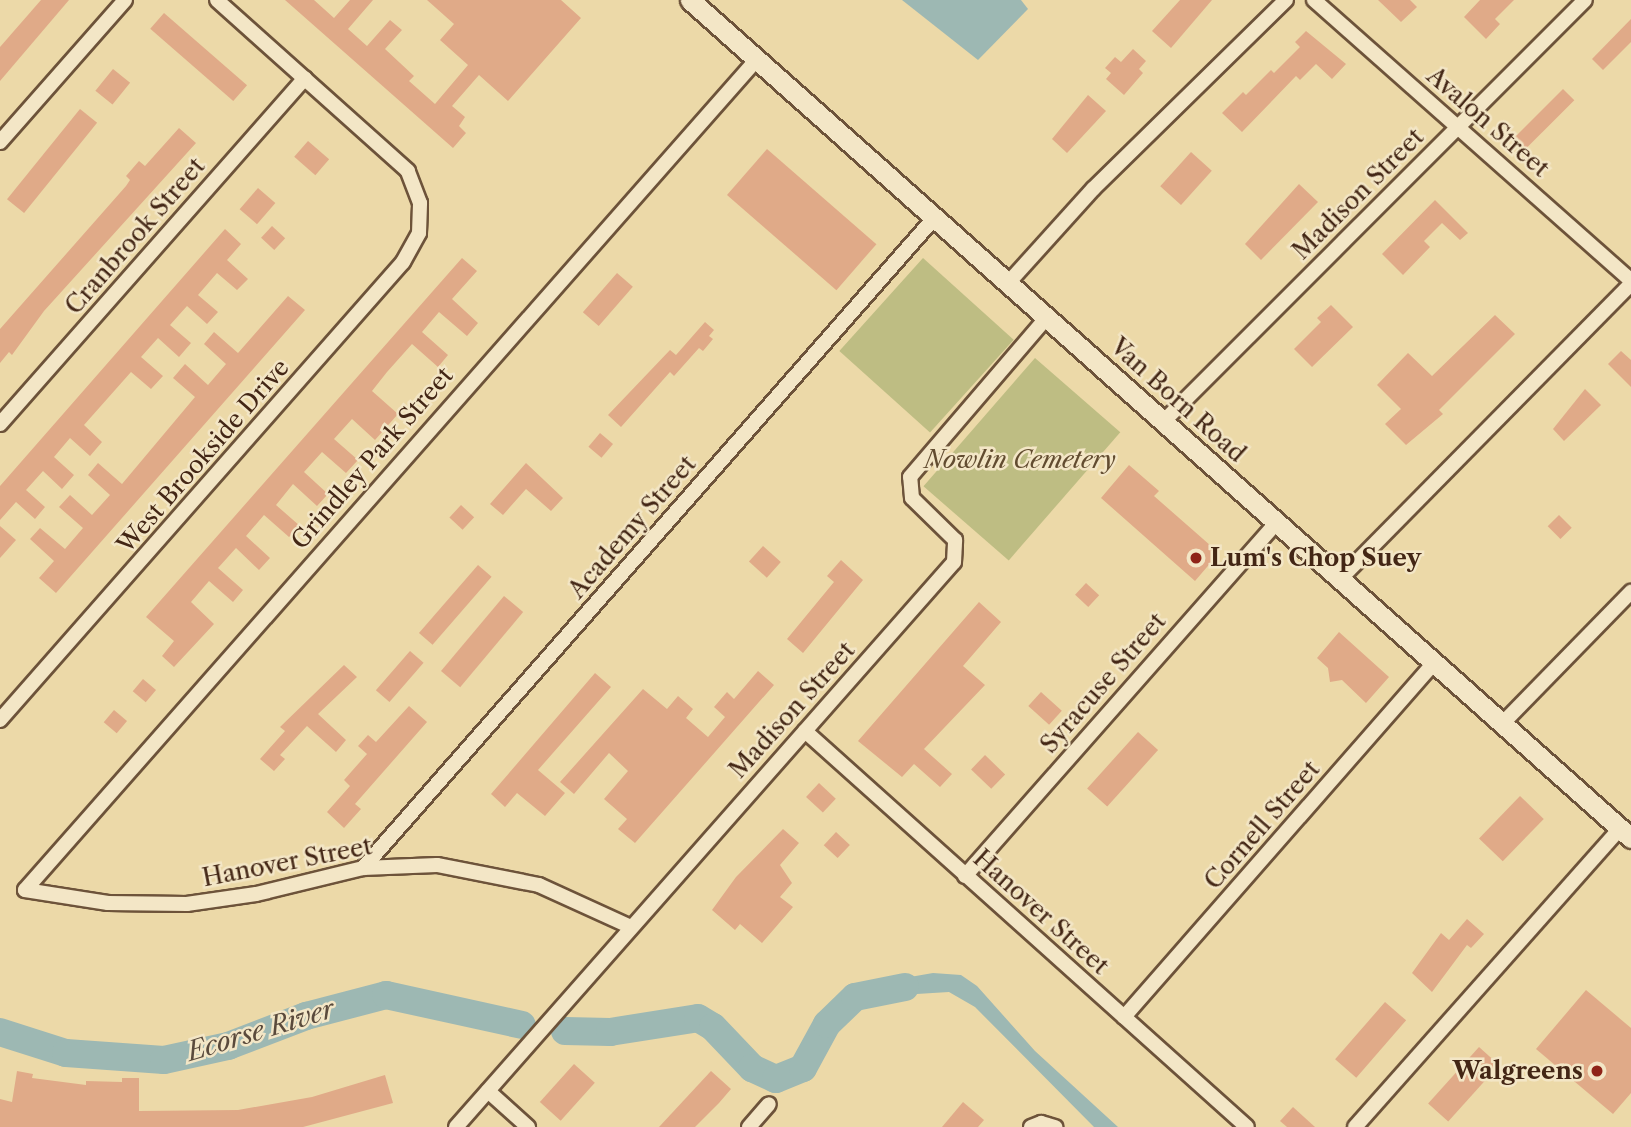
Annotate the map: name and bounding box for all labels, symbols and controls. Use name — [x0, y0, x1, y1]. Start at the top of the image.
street label: Avalon Street — [1421, 61, 1555, 183]
street label: Madison Street — [1287, 123, 1429, 265]
street label: Cranbrook Street — [59, 152, 211, 320]
street label: Van Born Road — [1105, 332, 1251, 468]
street label: West Brookside Drive — [111, 353, 295, 559]
street label: Grindley Park Street — [285, 361, 459, 555]
park label: Nowlin Cemetery — [924, 446, 1116, 474]
street label: Academy Street — [562, 450, 702, 604]
place label: Lum's Chop Suey — [1210, 544, 1421, 572]
marker: Lum's Chop Suey — [1188, 550, 1204, 566]
street label: Syracuse Street — [1034, 607, 1172, 759]
street label: Madison Street — [723, 636, 861, 784]
street label: Cornell Street — [1198, 755, 1326, 895]
street label: Hanover Street — [200, 831, 374, 893]
street label: Hanover Street — [967, 844, 1115, 980]
water label: Ecorse River — [183, 994, 339, 1068]
place label: Walgreens — [1452, 1057, 1583, 1085]
marker: Walgreens — [1589, 1063, 1605, 1079]

